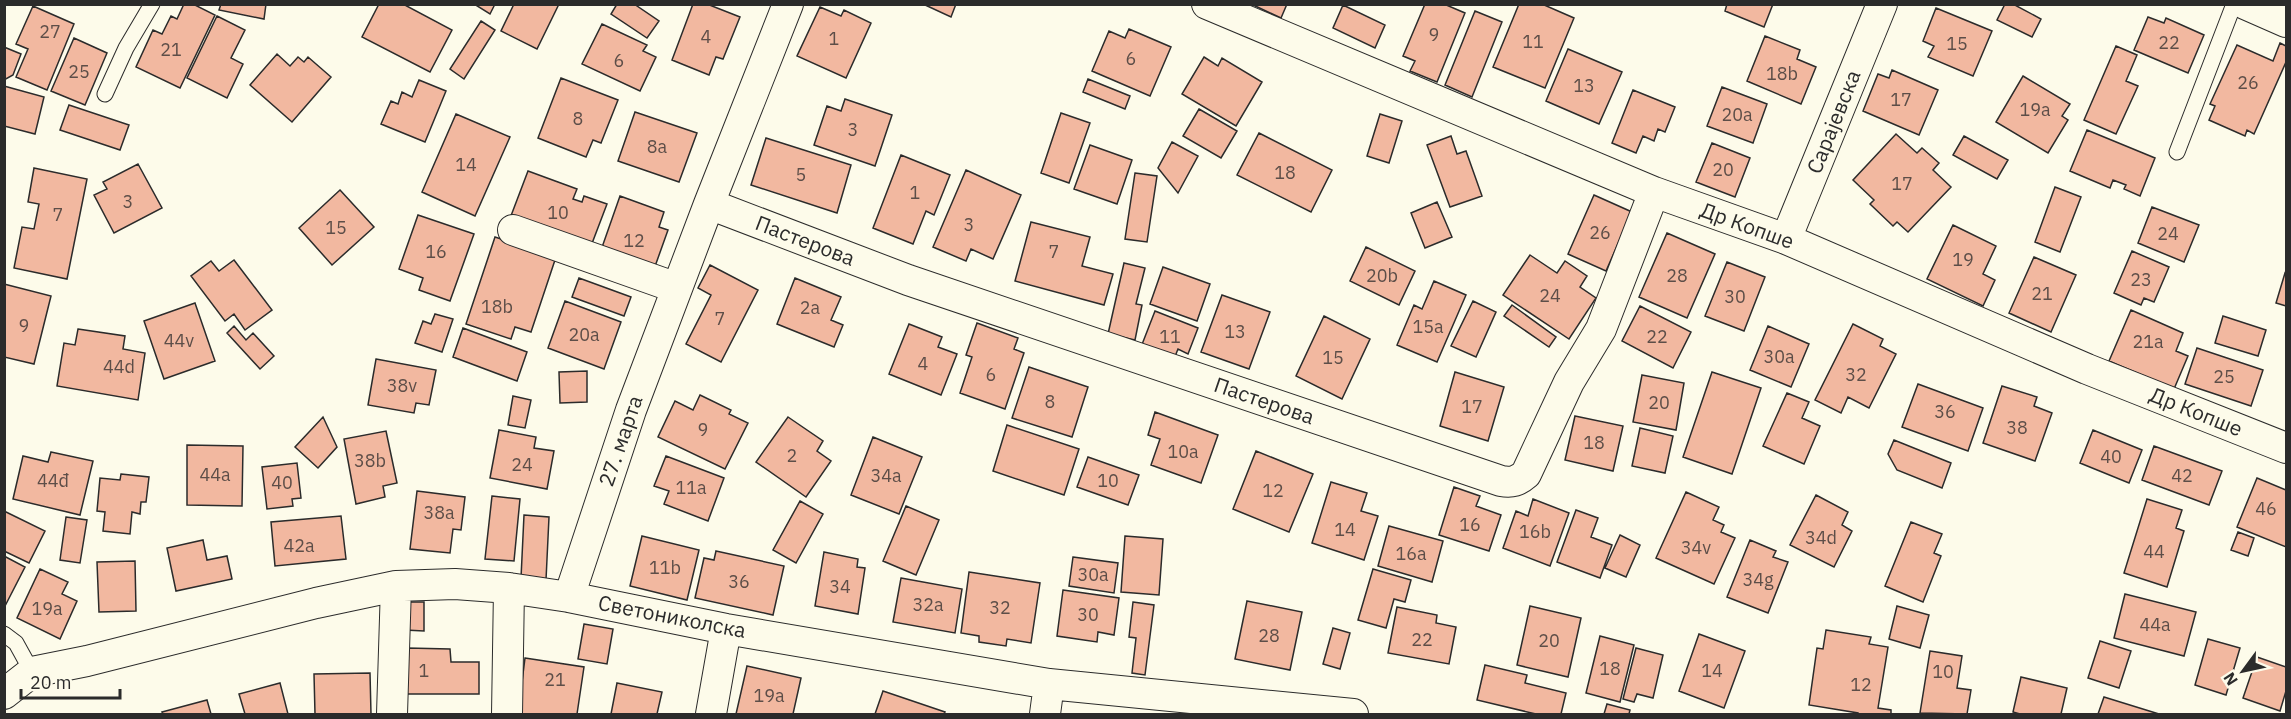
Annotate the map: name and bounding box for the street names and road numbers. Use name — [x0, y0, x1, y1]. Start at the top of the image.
street label: Сарајевска — [1800, 66, 1867, 178]
street label: Др Копше — [1697, 195, 1798, 255]
street label: Пастерова — [752, 208, 859, 272]
street label: Пастерова — [1210, 370, 1318, 430]
street label: Др Копше — [2146, 380, 2247, 442]
street label: 27. марта — [591, 391, 649, 490]
street label: Светониколска — [596, 588, 748, 644]

